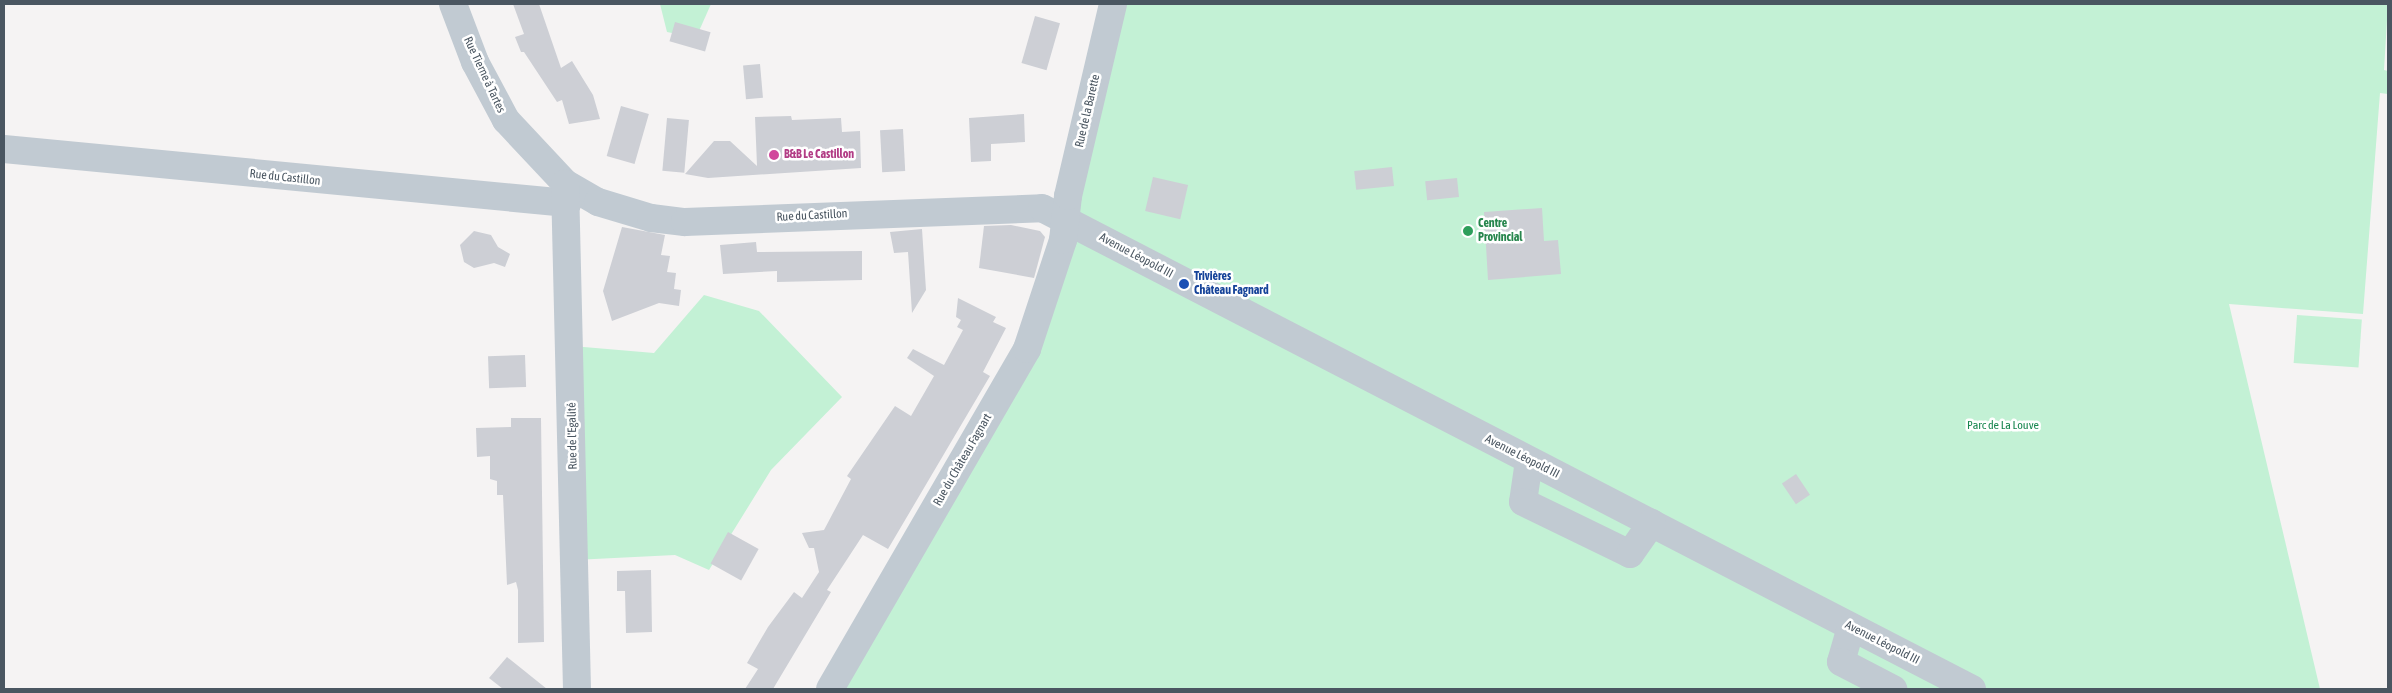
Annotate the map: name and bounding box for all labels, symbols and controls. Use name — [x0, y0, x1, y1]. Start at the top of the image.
street label: Rue Tierne à Tartes — [460, 35, 508, 115]
street label: Rue de la Barette — [1073, 73, 1103, 149]
place label: B&B Le Castillon — [784, 148, 854, 162]
marker: B&B Le Castillon — [768, 149, 780, 161]
street label: Rue du Castillon — [249, 167, 321, 189]
street label: Rue du Castillon — [776, 207, 848, 225]
place label: Centre Provincial — [1478, 217, 1522, 245]
marker: Centre Provincial — [1462, 225, 1474, 237]
street label: Avenue Léopold III — [1097, 231, 1175, 281]
place label: Trivières Château Fagnard — [1194, 270, 1269, 298]
marker: Trivières Château Fagnard — [1178, 278, 1190, 290]
street label: Rue de l'Egalité — [565, 402, 581, 470]
street label: Rue du Château Fagnart — [931, 411, 995, 509]
park label: Parc de La Louve — [1967, 419, 2039, 433]
street label: Avenue Léopold III — [1482, 432, 1562, 482]
street label: Avenue Léopold III — [1842, 618, 1922, 668]

